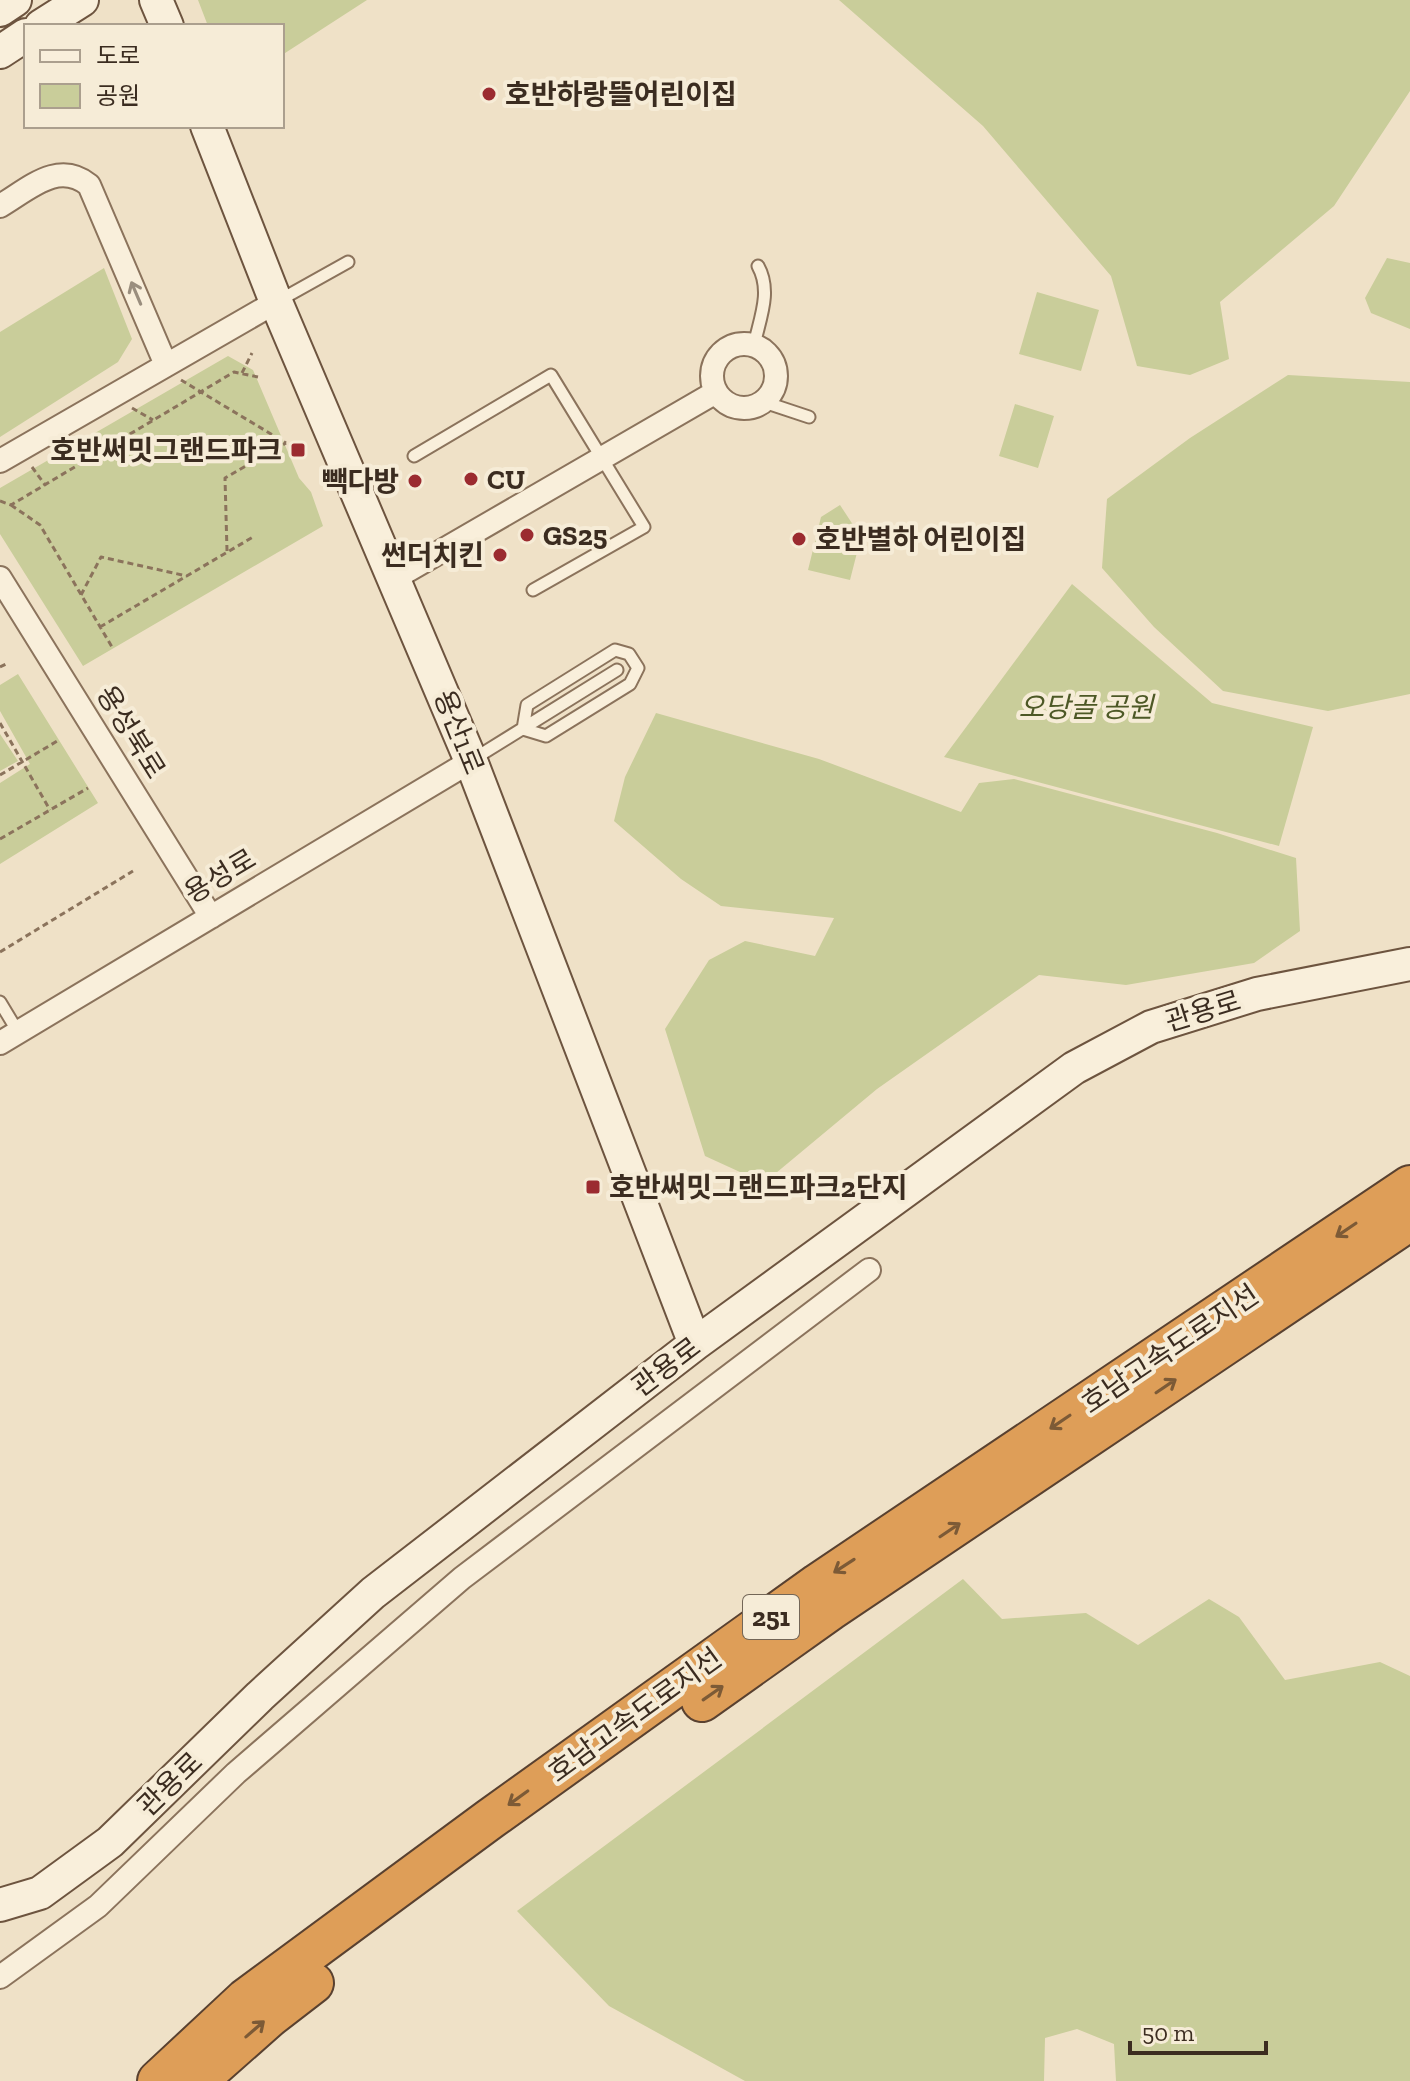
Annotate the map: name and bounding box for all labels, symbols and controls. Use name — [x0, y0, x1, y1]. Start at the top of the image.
legend — [24, 24, 284, 128]
text: 도로 — [96, 41, 140, 70]
place label: 호반하랑뜰어린이집 — [505, 78, 737, 111]
text: 공원 — [96, 81, 140, 110]
marker: 호반하랑뜰어린이집 — [480, 85, 498, 103]
one-way arrow — [127, 281, 142, 306]
place label: 호반써밋그랜드파크 — [50, 434, 282, 467]
marker: 호반써밋그랜드파크 — [289, 441, 307, 459]
place label: CU — [487, 463, 525, 496]
place label: 빽다방 — [322, 465, 399, 498]
marker: CU — [462, 470, 480, 488]
marker: 빽다방 — [406, 472, 424, 490]
place label: GS25 — [543, 519, 607, 552]
place label: 호반별하 어린이집 — [815, 523, 1026, 556]
marker: GS25 — [518, 526, 536, 544]
marker: 호반별하 어린이집 — [790, 530, 808, 548]
place label: 썬더치킨 — [381, 539, 484, 572]
marker: 썬더치킨 — [491, 546, 509, 564]
street label: 용성북로 — [90, 680, 172, 784]
street label: 용산1로 — [427, 685, 491, 779]
park label: 오당골 공원 — [1019, 691, 1156, 724]
street label: 용성로 — [178, 842, 262, 910]
street label: 관용로 — [1161, 984, 1245, 1038]
place label: 호반써밋그랜드파크2단지 — [609, 1171, 907, 1204]
marker: 호반써밋그랜드파크2단지 — [584, 1178, 602, 1196]
one-way arrow — [1335, 1222, 1357, 1238]
street label: 호남고속도로지선 — [1075, 1278, 1265, 1420]
street label: 관용로 — [625, 1331, 707, 1403]
one-way arrow — [1155, 1377, 1177, 1394]
one-way arrow — [1050, 1414, 1072, 1431]
one-way arrow — [938, 1521, 961, 1537]
one-way arrow — [833, 1559, 856, 1575]
road number: 251 — [743, 1595, 799, 1639]
street label: 호남고속도로지선 — [542, 1641, 728, 1789]
one-way arrow — [702, 1685, 723, 1702]
street label: 관용로 — [131, 1745, 209, 1823]
one-way arrow — [508, 1789, 529, 1806]
scale bar — [1130, 2005, 1266, 2055]
text: 50 m — [1142, 2018, 1195, 2047]
one-way arrow — [245, 2021, 265, 2039]

